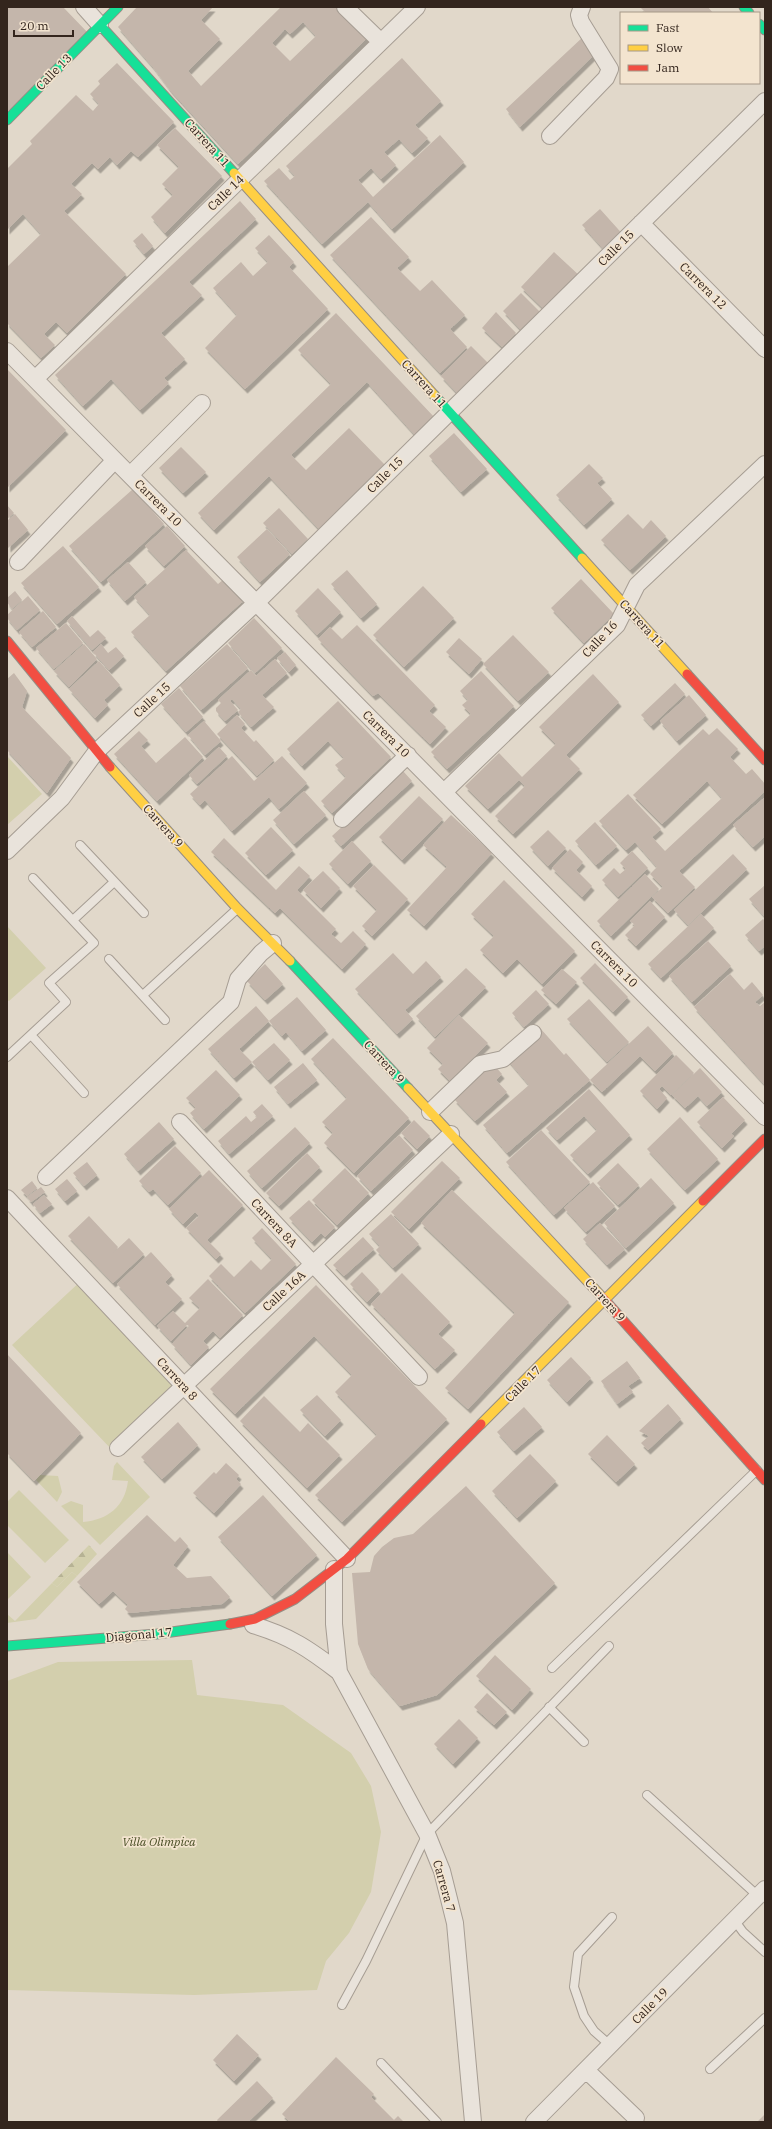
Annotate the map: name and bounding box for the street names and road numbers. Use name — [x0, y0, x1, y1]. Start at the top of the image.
street label: Calle 13 — [33, 50, 75, 93]
street label: Carrera 11 — [182, 115, 233, 170]
street label: Calle 14 — [204, 172, 247, 214]
street label: Calle 15 — [594, 226, 637, 269]
street label: Carrera 12 — [677, 259, 730, 312]
street label: Carrera 11 — [399, 356, 450, 411]
street label: Calle 15 — [363, 453, 406, 496]
street label: Carrera 10 — [132, 476, 185, 529]
street label: Carrera 11 — [617, 596, 668, 651]
street label: Calle 16 — [579, 617, 620, 660]
street label: Calle 15 — [130, 679, 173, 720]
street label: Carrera 10 — [360, 707, 413, 760]
street label: Carrera 9 — [140, 801, 187, 850]
street label: Carrera 10 — [588, 937, 641, 990]
street label: Carrera 9 — [361, 1037, 408, 1086]
street label: Carrera 8A — [248, 1195, 301, 1251]
street label: Calle 16A — [259, 1266, 309, 1314]
street label: Carrera 9 — [582, 1275, 629, 1324]
street label: Carrera 8 — [154, 1354, 201, 1403]
street label: Calle 17 — [501, 1362, 544, 1405]
street label: Diagonal 17 — [105, 1624, 173, 1645]
street label: Carrera 7 — [430, 1858, 459, 1913]
street label: Calle 19 — [628, 1984, 671, 2027]

